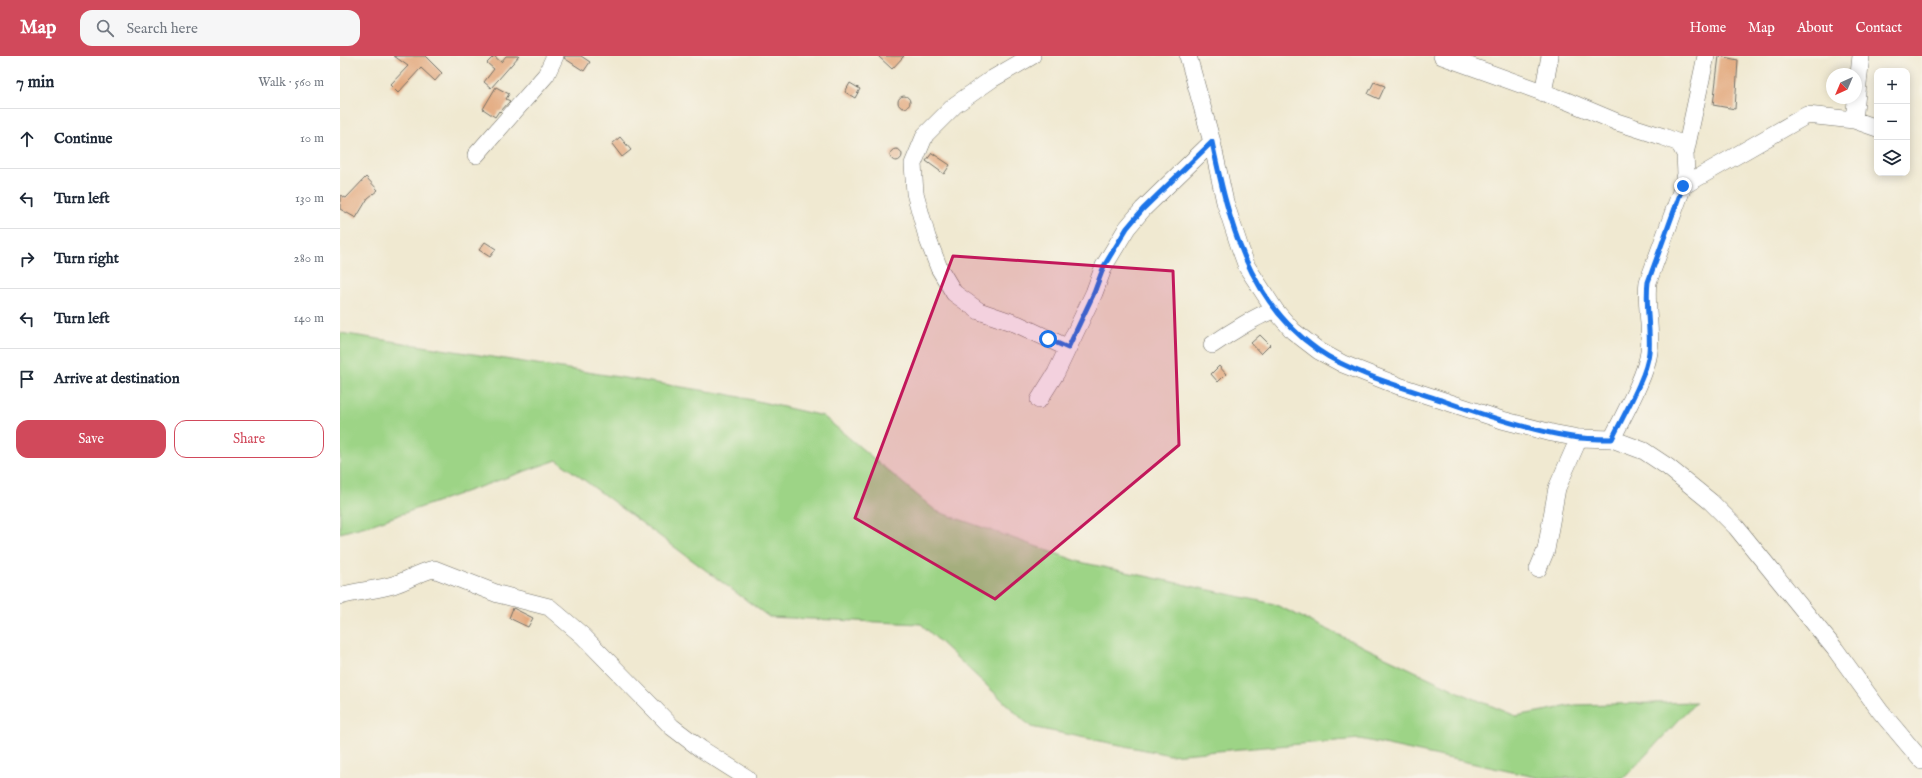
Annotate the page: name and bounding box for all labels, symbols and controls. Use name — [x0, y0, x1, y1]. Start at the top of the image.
search box — [80, 10, 360, 46]
text: Map — [20, 16, 56, 40]
icon: search — [94, 17, 116, 39]
text: Search here — [126, 19, 198, 38]
text: Home — [1690, 19, 1726, 37]
text: Map — [1748, 19, 1775, 37]
text: About — [1797, 19, 1833, 37]
text: Contact — [1855, 19, 1902, 37]
north arrow — [1826, 68, 1862, 104]
map controls — [1874, 68, 1910, 176]
button: + — [1874, 68, 1910, 104]
text: 7 min — [16, 72, 54, 93]
text: Walk · 560 m — [258, 74, 324, 91]
button: − — [1874, 104, 1910, 140]
icon: ahead — [16, 128, 38, 150]
text: Continue — [54, 129, 112, 148]
text: 10 m — [300, 130, 324, 147]
button: layers — [1874, 140, 1910, 176]
route end — [1674, 177, 1692, 195]
icon: left — [16, 188, 38, 210]
text: Turn left — [54, 189, 110, 208]
text: 130 m — [295, 190, 324, 207]
icon: right — [16, 248, 38, 270]
text: Turn right — [54, 249, 119, 268]
text: 280 m — [294, 250, 324, 267]
icon: left — [16, 308, 38, 330]
text: Turn left — [54, 309, 110, 328]
text: 140 m — [294, 310, 324, 327]
route start — [1039, 330, 1057, 348]
icon: arrive — [16, 368, 38, 390]
text: Arrive at destination — [54, 369, 180, 388]
button: Save — [16, 420, 166, 458]
button: Share — [174, 420, 324, 458]

